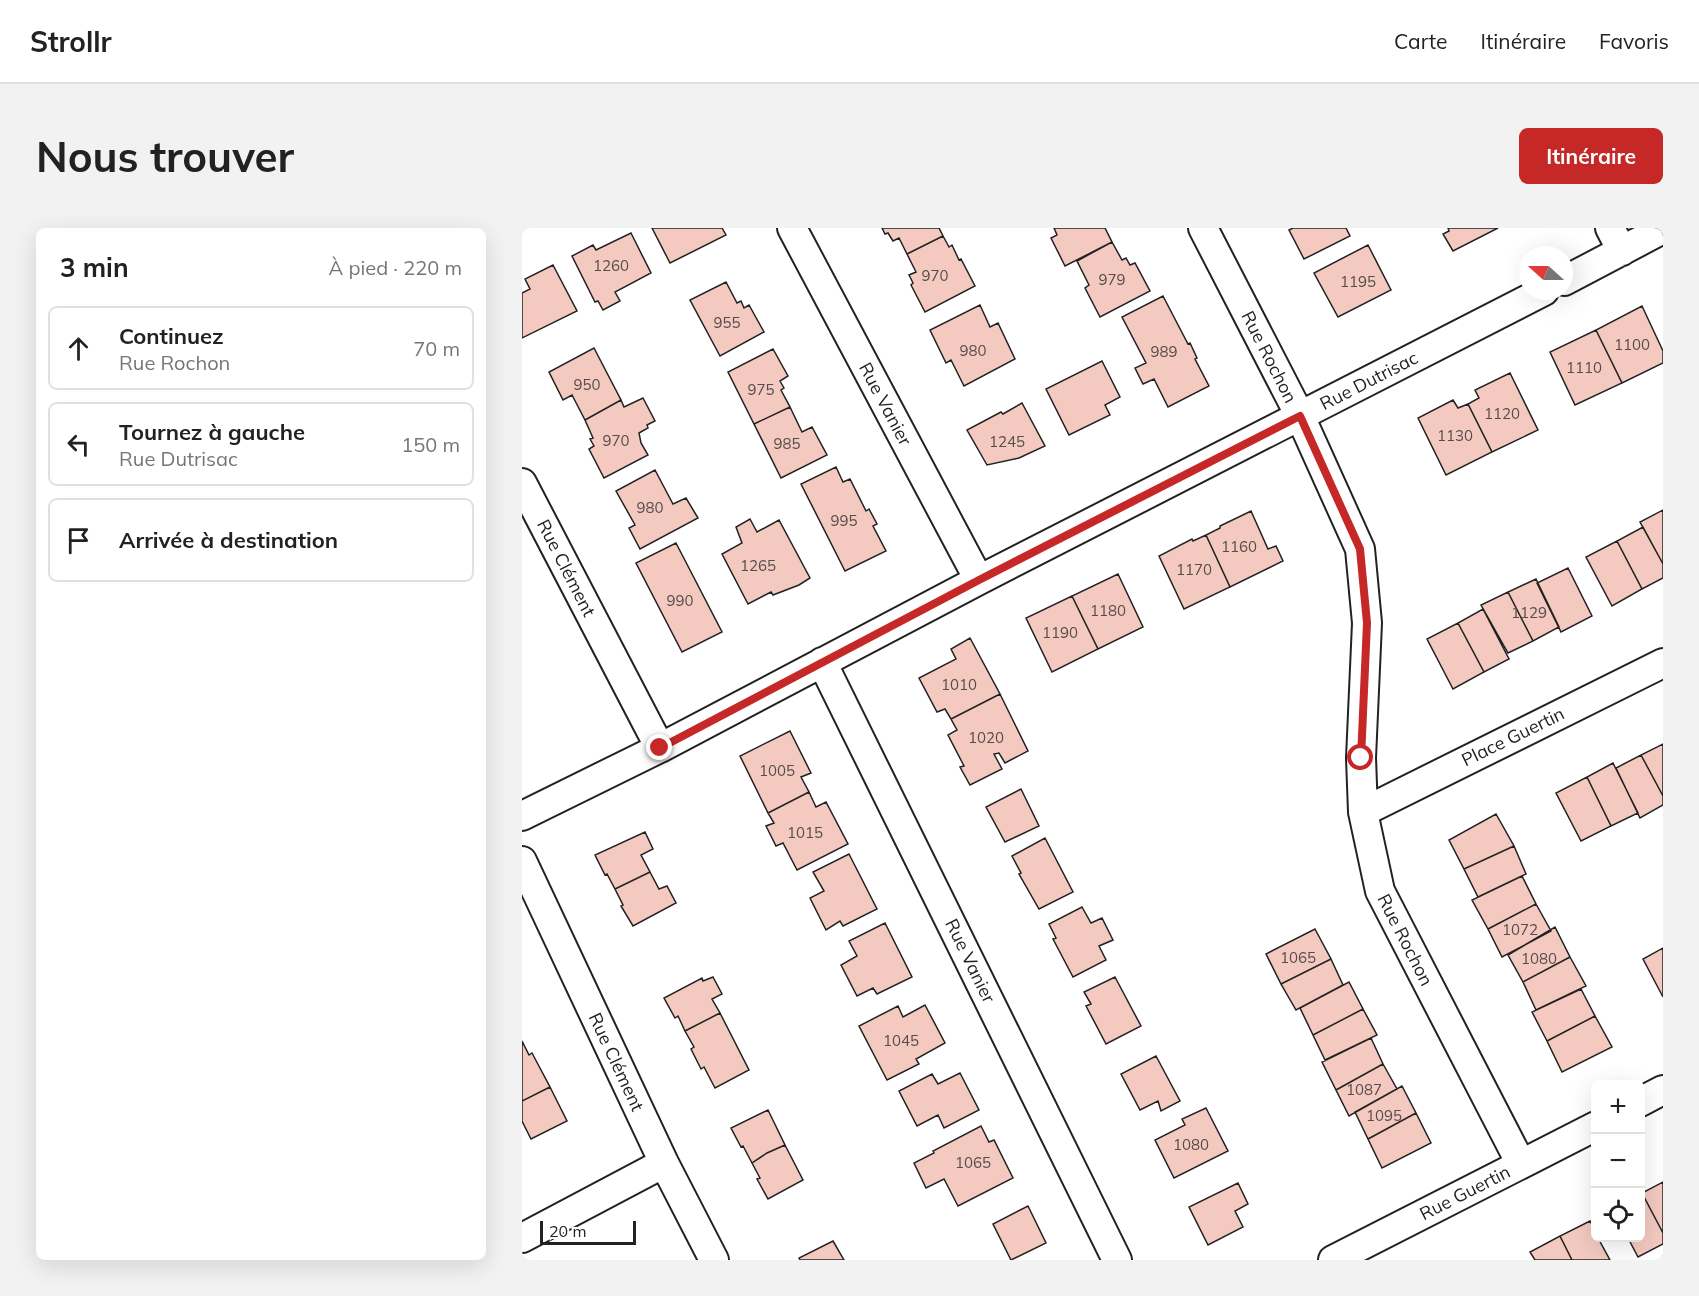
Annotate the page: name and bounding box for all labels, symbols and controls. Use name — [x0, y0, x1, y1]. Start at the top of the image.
text: Strollr — [30, 24, 112, 59]
text: Carte — [1394, 28, 1448, 54]
text: Itinéraire — [1481, 28, 1566, 54]
text: Favoris — [1599, 28, 1669, 54]
button: Itinéraire — [1519, 128, 1663, 184]
text: Nous trouver — [36, 130, 294, 183]
north arrow — [1519, 246, 1573, 300]
text: 3 min — [60, 251, 129, 284]
text: À pied · 220 m — [329, 255, 462, 280]
house number: 1260 — [593, 256, 629, 275]
house number: 970 — [921, 266, 949, 285]
house number: 979 — [1098, 270, 1126, 289]
house number: 1195 — [1340, 272, 1376, 291]
street label: Rue Rochon — [1236, 307, 1302, 407]
house number: 955 — [713, 313, 741, 332]
text: Continuez — [119, 322, 224, 350]
icon: ahead — [62, 332, 95, 365]
house number: 1100 — [1614, 335, 1650, 354]
text: 70 m — [413, 336, 460, 361]
house number: 980 — [959, 341, 987, 360]
house number: 989 — [1150, 342, 1178, 361]
street label: Rue Dutrisac — [1316, 346, 1422, 415]
text: Rue Rochon — [119, 350, 230, 375]
street label: Rue Vanier — [854, 358, 917, 450]
house number: 1110 — [1566, 358, 1602, 377]
house number: 950 — [573, 375, 601, 394]
house number: 975 — [747, 380, 775, 399]
house number: 1120 — [1484, 404, 1520, 423]
text: Tournez à gauche — [119, 418, 305, 446]
house number: 1130 — [1437, 426, 1473, 445]
icon: left — [62, 428, 95, 461]
house number: 970 — [602, 431, 630, 450]
text: 150 m — [401, 432, 460, 457]
house number: 1245 — [989, 432, 1025, 451]
house number: 985 — [773, 434, 801, 453]
text: Rue Dutrisac — [119, 446, 238, 471]
house number: 980 — [636, 498, 664, 517]
house number: 995 — [830, 511, 858, 530]
street label: Rue Clément — [532, 515, 601, 620]
icon: arrive — [62, 524, 95, 557]
text: Arrivée à destination — [119, 526, 338, 554]
house number: 1160 — [1221, 537, 1257, 556]
house number: 1265 — [740, 556, 776, 575]
house number: 1170 — [1176, 560, 1212, 579]
house number: 990 — [666, 591, 694, 610]
house number: 1180 — [1090, 601, 1126, 620]
house number: 1129 — [1511, 603, 1547, 622]
house number: 1190 — [1042, 623, 1078, 642]
house number: 1010 — [941, 675, 977, 694]
street label: Place Guertin — [1458, 702, 1568, 771]
house number: 1020 — [968, 728, 1004, 747]
route end — [646, 734, 672, 760]
route start — [1347, 744, 1373, 770]
house number: 1005 — [759, 761, 795, 780]
house number: 1015 — [787, 823, 823, 842]
street label: Rue Rochon — [1372, 890, 1438, 990]
street label: Rue Vanier — [940, 915, 1001, 1007]
house number: 1072 — [1502, 920, 1538, 939]
house number: 1065 — [1280, 948, 1316, 967]
house number: 1080 — [1521, 949, 1557, 968]
street label: Rue Clément — [584, 1009, 649, 1115]
house number: 1045 — [883, 1031, 919, 1050]
house number: 1087 — [1346, 1080, 1382, 1099]
map controls — [1591, 1080, 1645, 1242]
button: + — [1591, 1080, 1645, 1134]
house number: 1095 — [1366, 1106, 1402, 1125]
button: − — [1591, 1134, 1645, 1188]
house number: 1080 — [1173, 1135, 1209, 1154]
house number: 1065 — [955, 1153, 991, 1172]
street label: Rue Guertin — [1416, 1160, 1514, 1225]
button: locate — [1591, 1188, 1645, 1242]
scale bar — [540, 1218, 636, 1246]
text: 20 m — [549, 1221, 586, 1241]

